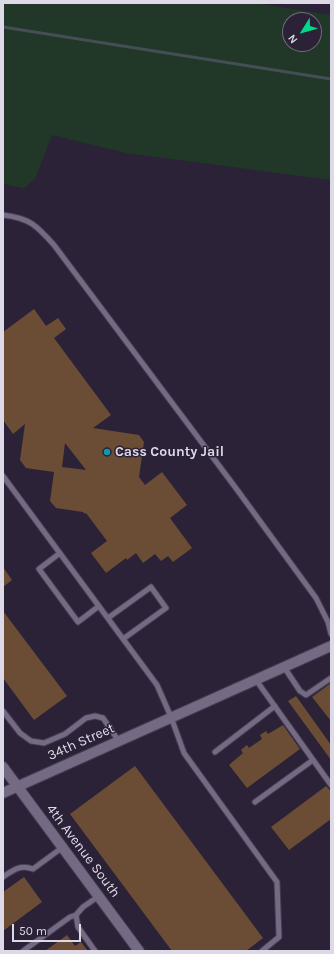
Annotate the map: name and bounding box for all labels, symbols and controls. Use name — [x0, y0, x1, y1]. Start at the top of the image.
north arrow — [282, 12, 322, 52]
text: N — [285, 32, 300, 46]
place label: Cass County Jail — [115, 444, 224, 460]
marker: Cass County Jail — [102, 447, 112, 457]
street label: 34th Street — [45, 720, 117, 764]
street label: 4th Avenue South — [42, 801, 124, 901]
scale bar — [14, 916, 83, 942]
text: 50 m — [19, 924, 47, 938]

